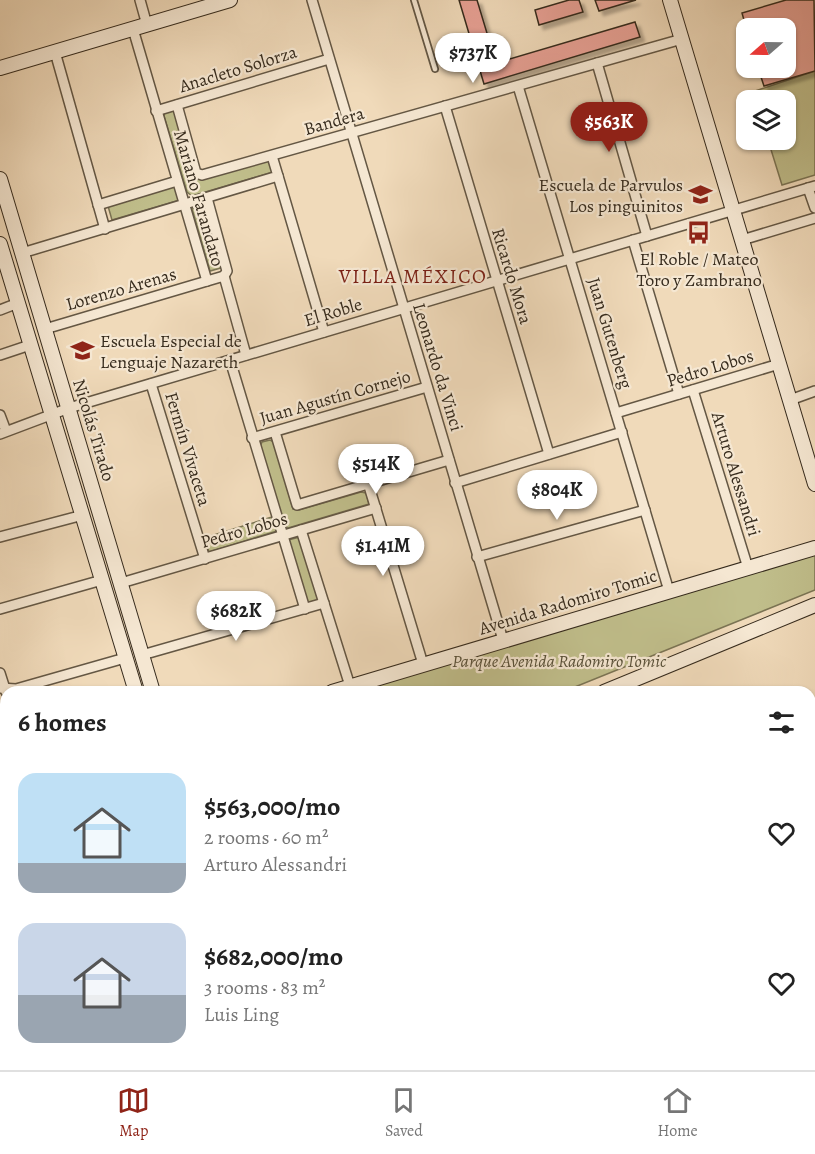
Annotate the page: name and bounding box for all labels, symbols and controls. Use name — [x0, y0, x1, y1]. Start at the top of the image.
north arrow — [736, 18, 796, 78]
map controls — [736, 18, 796, 150]
pin: $737K — [431, 33, 515, 84]
text: $737K — [449, 39, 497, 66]
street label: Anacleto Solorza — [175, 40, 300, 99]
button: layers — [736, 90, 796, 150]
street label: Bandera — [301, 101, 368, 141]
pin: $563K — [567, 102, 651, 153]
text: $563K — [585, 108, 633, 135]
street label: Mariano Farandato — [168, 127, 230, 269]
place label: Escuela de Parvulos Los pinguinitos — [539, 173, 683, 218]
school or university icon: Escuela de Parvulos Los pinguinitos — [688, 182, 714, 208]
bus stop icon: El Roble / Mateo Toro y Zambrano — [686, 220, 712, 246]
street label: Ricardo Mora — [486, 225, 538, 328]
place label: El Roble / Mateo Toro y Zambrano — [636, 247, 762, 292]
street label: Lorenzo Arenas — [63, 262, 179, 316]
district label: VILLA MÉXICO — [338, 263, 487, 290]
street label: Juan Gutenberg — [582, 274, 638, 392]
street label: El Roble — [301, 292, 365, 332]
street label: Leonardo da Vinci — [407, 300, 469, 434]
place label: Escuela Especial de Lenguaje Nazareth — [100, 329, 242, 374]
school or university icon: Escuela Especial de Lenguaje Nazareth — [69, 338, 95, 364]
street label: Pedro Lobos — [664, 343, 756, 393]
street label: Juan Agustín Cornejo — [257, 364, 413, 430]
street label: Nicolás Tirado — [67, 376, 121, 484]
street label: Fermín Vivaceta — [159, 389, 217, 510]
street label: Arturo Alessandri — [705, 408, 766, 539]
pin: $514K — [334, 444, 418, 495]
text: $514K — [352, 450, 400, 477]
pin: $804K — [515, 470, 599, 521]
text: $804K — [531, 476, 583, 503]
street label: Pedro Lobos — [198, 506, 290, 554]
pin: $1.41M — [334, 526, 432, 577]
text: $1.41M — [355, 532, 411, 559]
street label: Avenida Radomiro Tomic — [475, 564, 660, 641]
pin: $682K — [194, 591, 278, 642]
text: $682K — [210, 597, 262, 624]
park label: Parque Avenida Radomiro Tomic — [452, 649, 667, 673]
text: 6 homes — [18, 705, 107, 740]
icon: filters — [765, 706, 798, 739]
text: $563,000/mo — [204, 789, 341, 824]
icon: home — [66, 797, 138, 869]
icon: heart — [765, 817, 798, 850]
text: 2 rooms · 60 m² — [204, 824, 328, 851]
text: Arturo Alessandri — [204, 851, 347, 878]
text: $682,000/mo — [204, 939, 343, 974]
icon: home — [66, 947, 138, 1019]
icon: heart — [765, 967, 798, 1000]
text: 3 rooms · 83 m² — [204, 974, 325, 1001]
text: Luis Ling — [204, 1001, 279, 1028]
tab: Map — [117, 1084, 150, 1142]
tab: Saved — [385, 1084, 423, 1142]
tab: Home — [657, 1084, 698, 1142]

